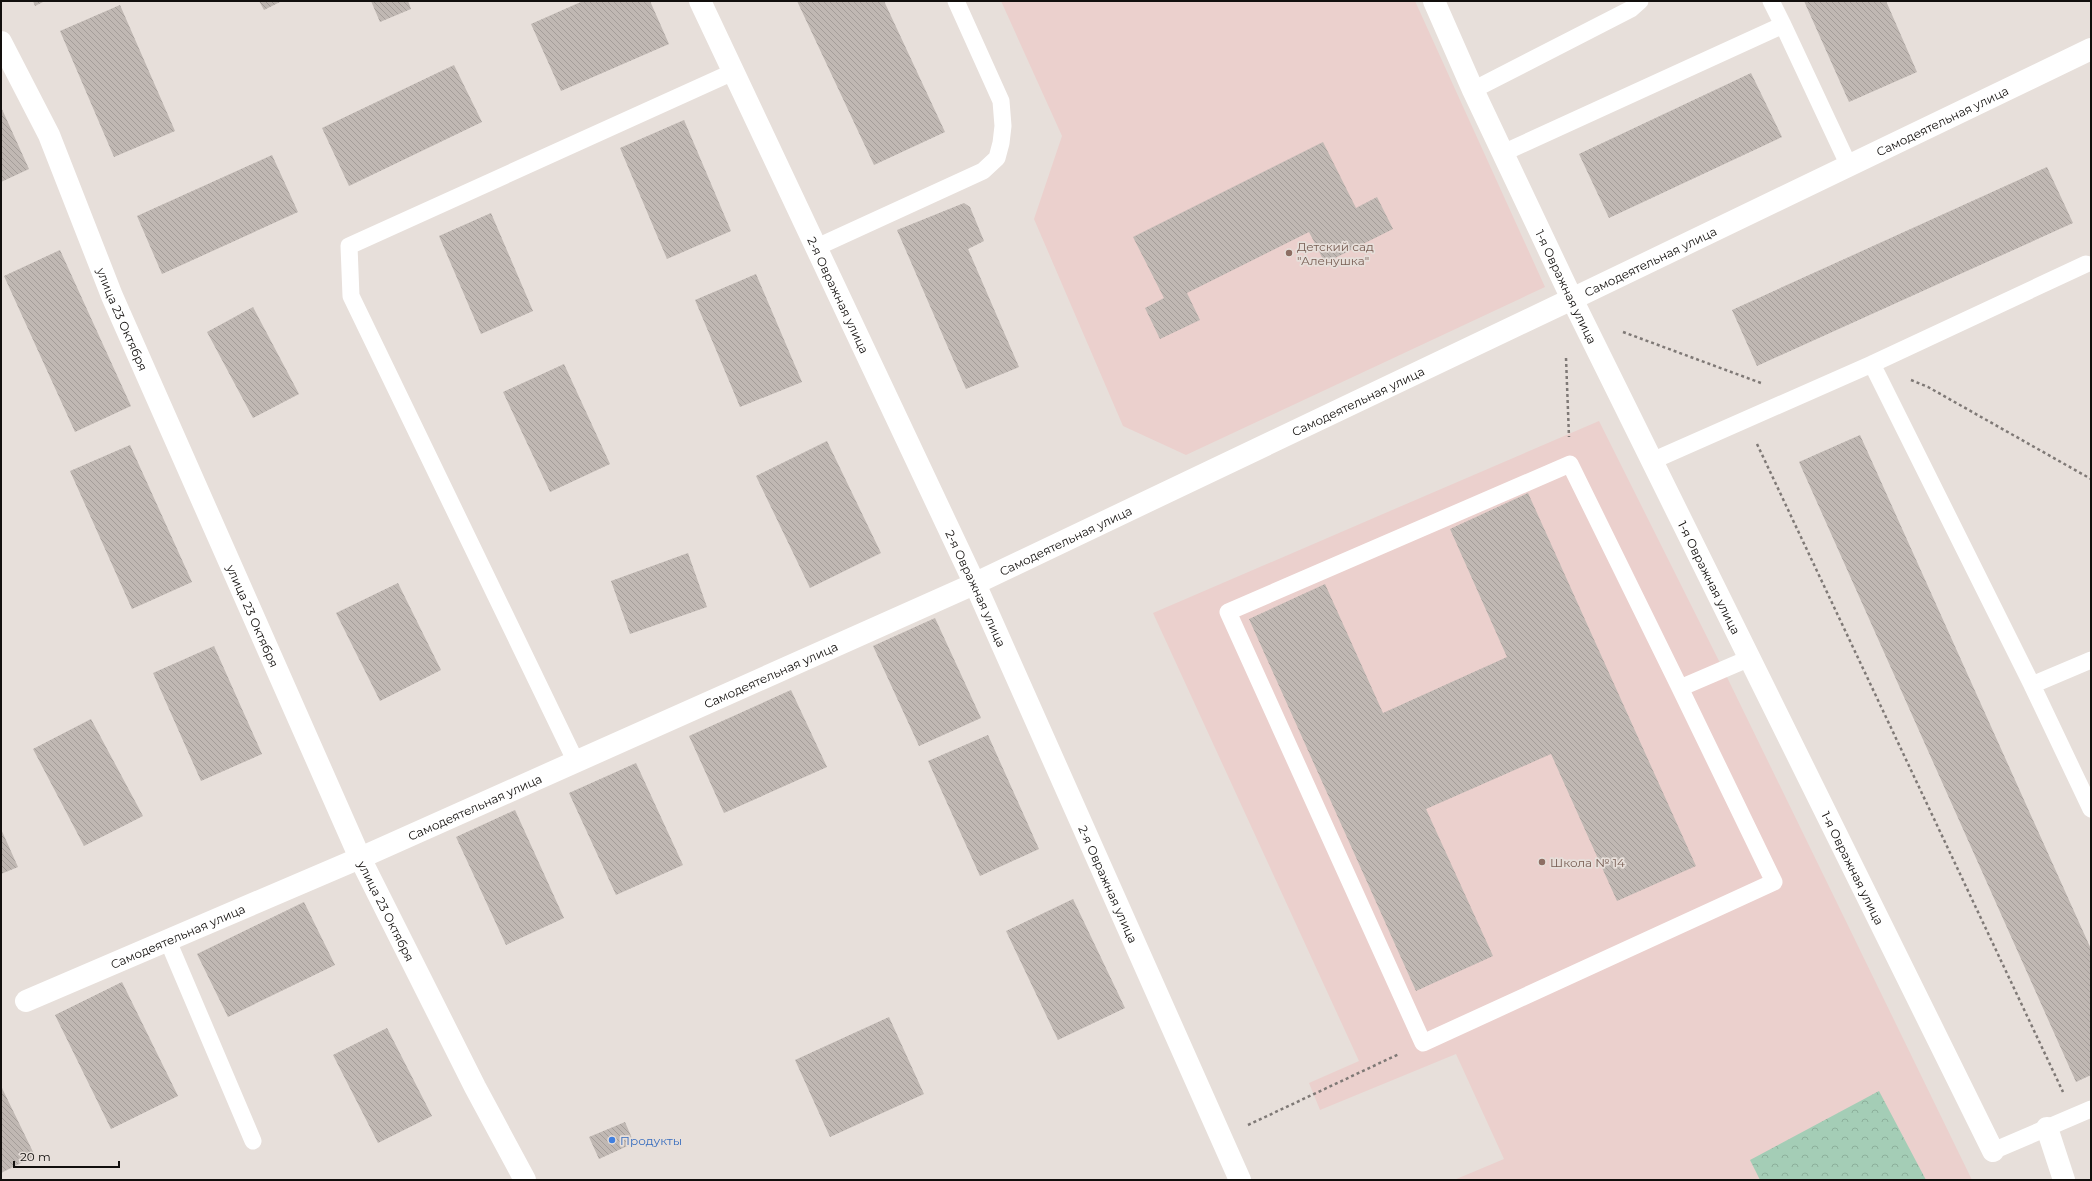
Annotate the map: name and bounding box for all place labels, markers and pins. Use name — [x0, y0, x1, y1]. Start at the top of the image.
place label: Детский сад "Аленушка" — [1297, 239, 1374, 268]
marker: Детский сад "Аленушка" — [1284, 248, 1294, 258]
place label: Школа № 14 — [1550, 855, 1625, 870]
marker: Школа № 14 — [1537, 857, 1547, 867]
place label: Продукты — [620, 1133, 682, 1148]
marker: Продукты — [607, 1135, 617, 1145]

